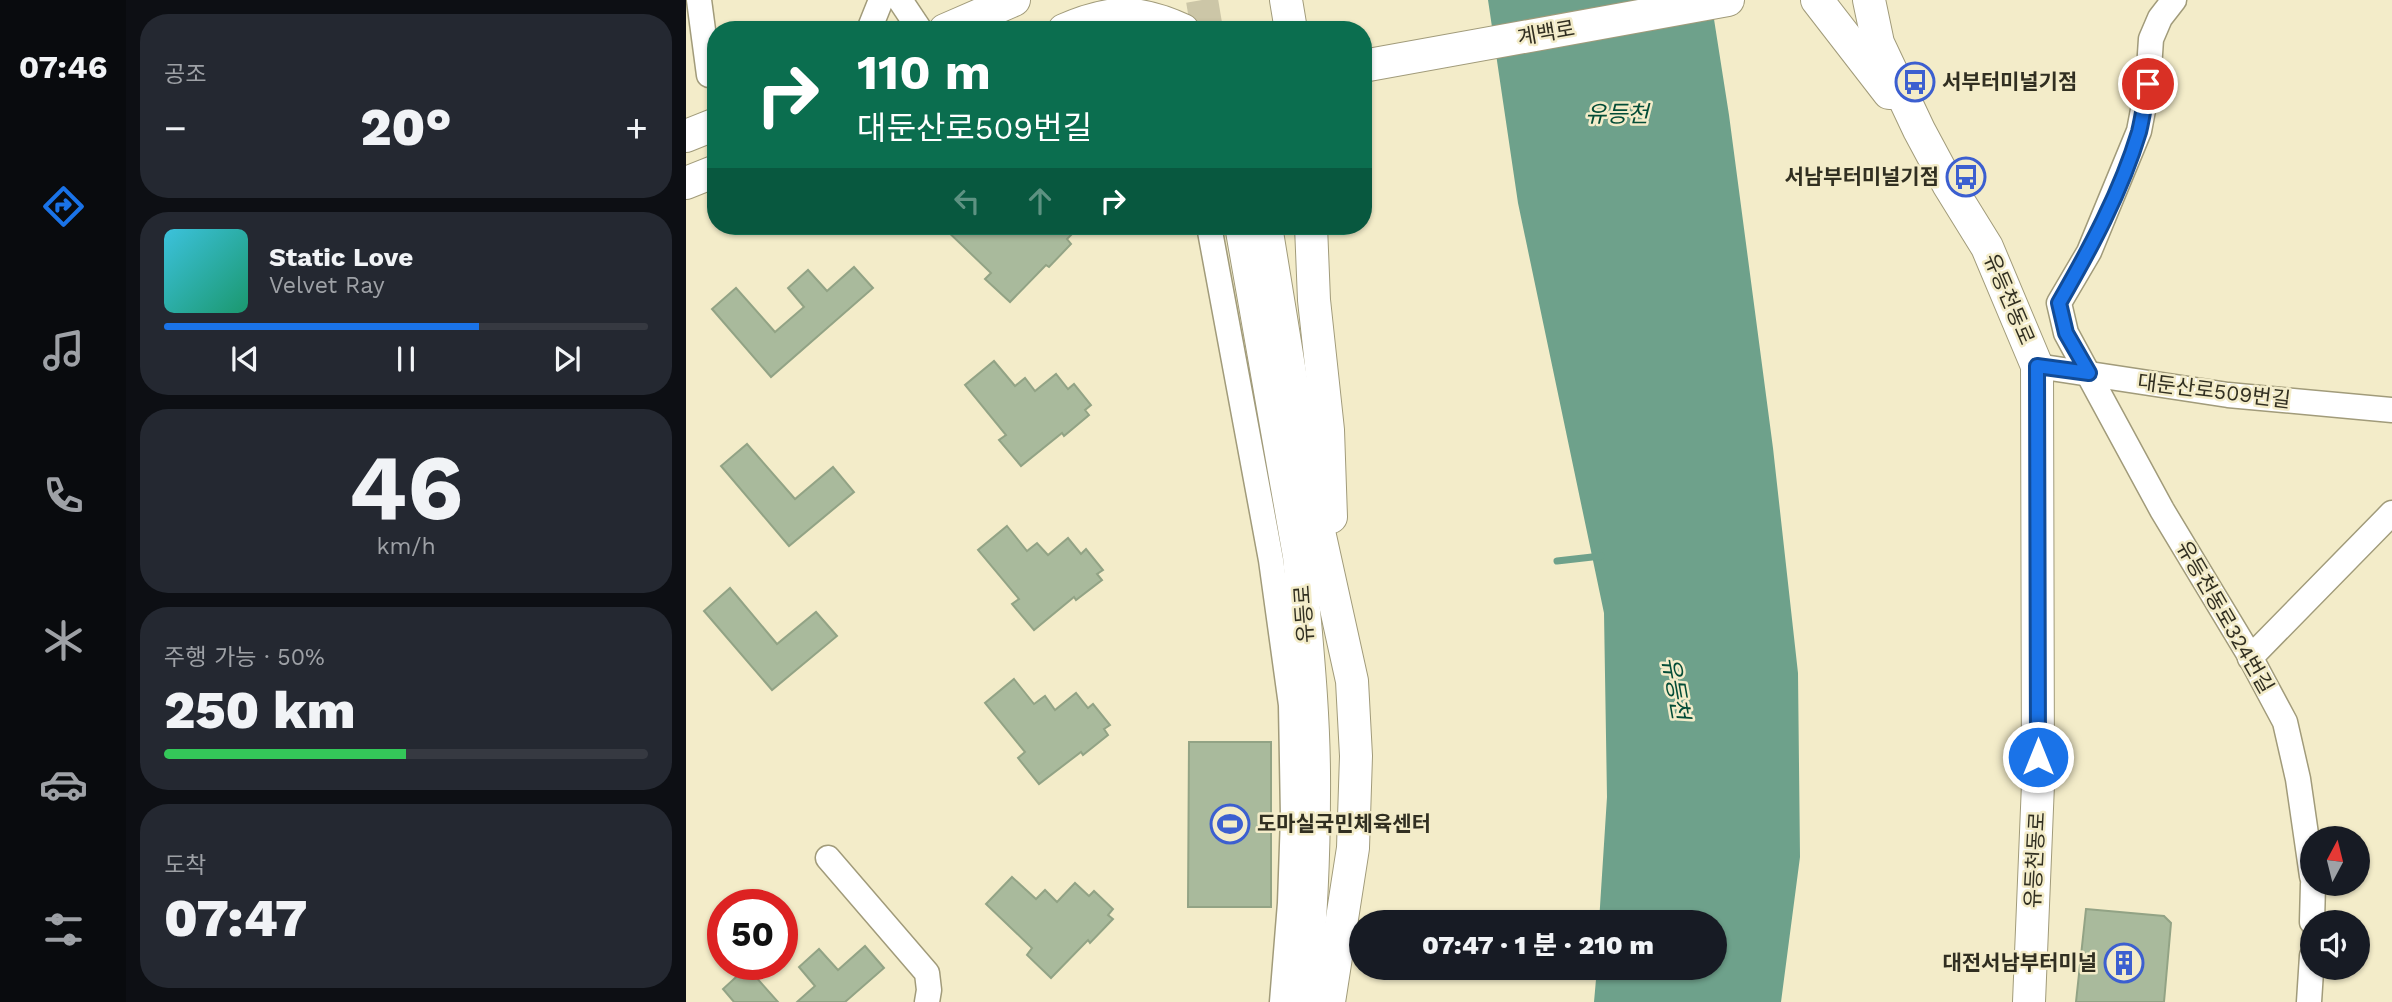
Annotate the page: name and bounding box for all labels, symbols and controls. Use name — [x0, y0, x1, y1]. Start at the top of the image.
street label: 계백로 — [1515, 15, 1577, 50]
text: 110 m — [857, 43, 991, 101]
text: 07:46 — [19, 48, 107, 86]
icon: right — [742, 49, 833, 140]
pin — [2118, 54, 2178, 114]
text: 공조 — [164, 61, 206, 88]
bus stop icon: 서부터미널기점 — [1894, 61, 1936, 103]
icon: arrive — [2129, 65, 2167, 103]
place label: 서부터미널기점 — [1942, 69, 2077, 94]
text: 20° — [360, 97, 452, 158]
water label: 유등천 — [1585, 101, 1652, 128]
text: − — [164, 106, 187, 150]
text: + — [625, 106, 648, 150]
text: 대둔산로509번길 — [857, 109, 1092, 147]
bus stop icon: 서남부터미널기점 — [1945, 156, 1987, 198]
place label: 서남부터미널기점 — [1784, 164, 1939, 189]
icon: directions — [39, 182, 88, 231]
icon: left — [948, 182, 986, 220]
icon: ahead — [1021, 182, 1059, 220]
icon: right — [1094, 182, 1132, 220]
text: Static Love — [269, 242, 413, 272]
street label: 유등천동로 — [1979, 249, 2040, 348]
text: Velvet Ray — [269, 272, 385, 299]
icon: music — [39, 326, 88, 375]
icon: previous — [226, 340, 264, 378]
icon: pause — [387, 340, 425, 378]
icon: next — [548, 340, 586, 378]
street label: 대둔산로509번길 — [2136, 369, 2292, 412]
text: 46 — [349, 434, 463, 541]
icon: phone — [39, 471, 88, 520]
text: km/h — [376, 533, 436, 560]
street label: 유등천동로324번길 — [2172, 536, 2279, 697]
street label: 유등로 — [1289, 584, 1318, 644]
icon: climate — [39, 616, 88, 665]
text: 주행 가능 · 50% — [164, 644, 325, 671]
water label: 유등천 — [1657, 654, 1695, 724]
text: 250 km — [164, 680, 355, 741]
position arrow — [2001, 720, 2075, 794]
icon: car — [39, 760, 88, 809]
sports icon: 도마실국민체육센터 — [1209, 803, 1251, 845]
place label: 도마실국민체육센터 — [1257, 811, 1431, 836]
street label: 유등천동로 — [2019, 811, 2050, 909]
north arrow — [2300, 826, 2370, 896]
map controls — [2300, 826, 2370, 980]
text: 도착 — [164, 852, 206, 879]
text: 07:47 — [164, 888, 308, 949]
speed limit sign: 50 — [707, 889, 798, 980]
icon: filters — [39, 905, 88, 954]
button: sound — [2300, 910, 2370, 980]
text: 07:47 · 1 분 · 210 m — [1422, 930, 1654, 960]
building icon: 대전서남부터미널 — [2103, 942, 2145, 984]
place label: 대전서남부터미널 — [1942, 950, 2097, 975]

